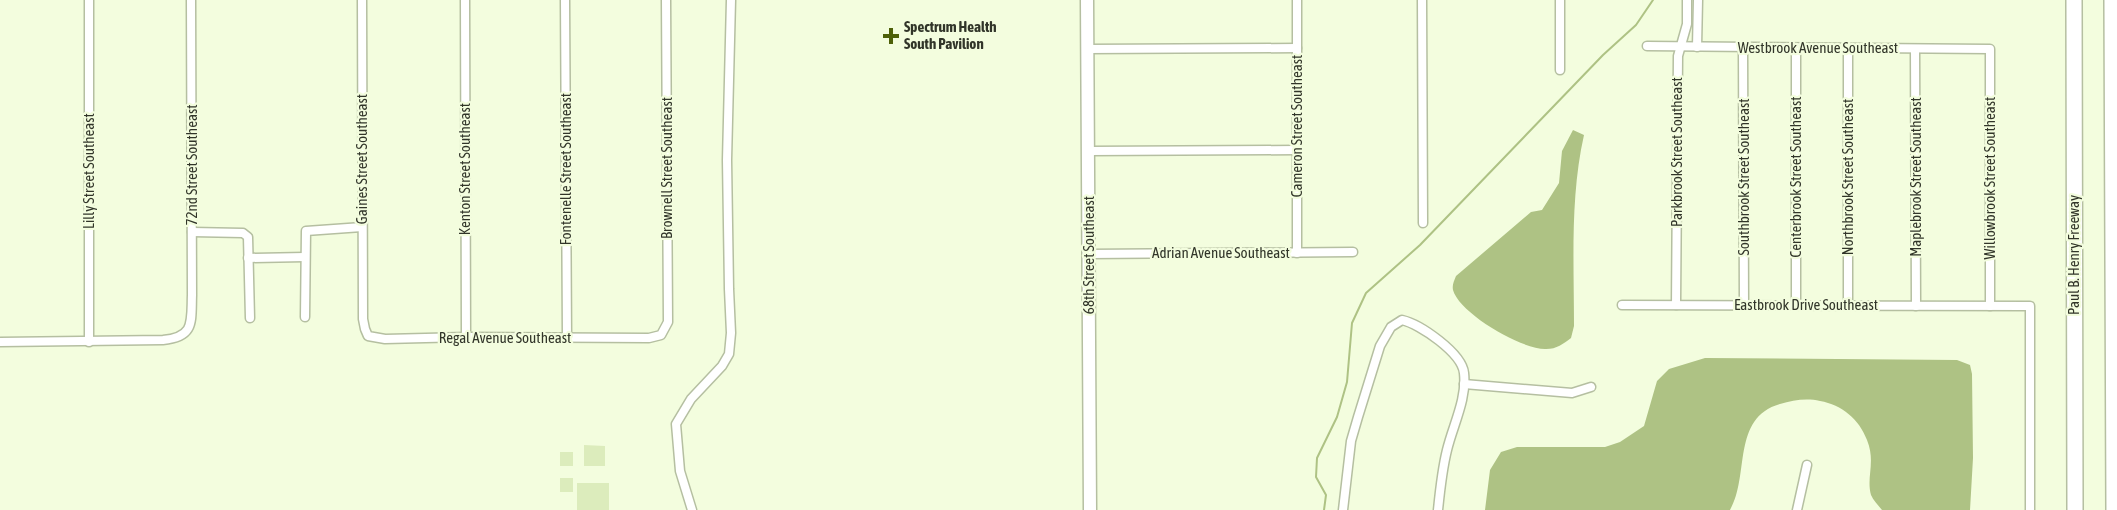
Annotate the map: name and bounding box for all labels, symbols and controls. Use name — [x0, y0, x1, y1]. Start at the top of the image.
place label: Spectrum Health South Pavilion — [904, 18, 997, 52]
marker: Spectrum Health South Pavilion — [882, 27, 900, 45]
street label: Westbrook Avenue Southeast — [1738, 39, 1898, 56]
street label: Cameron Street Southeast — [1288, 55, 1305, 197]
street label: Parkbrook Street Southeast — [1668, 77, 1685, 227]
street label: Fontenelle Street Southeast — [557, 93, 574, 245]
street label: Gaines Street Southeast — [353, 94, 370, 224]
street label: Centerbrook Street Southeast — [1787, 96, 1804, 258]
street label: Brownell Street Southeast — [658, 97, 675, 239]
street label: Maplebrook Street Southeast — [1907, 97, 1924, 257]
street label: Willowbrook Street Southeast — [1981, 97, 1998, 259]
street label: Southbrook Street Southeast — [1735, 98, 1752, 256]
street label: Northbrook Street Southeast — [1839, 99, 1856, 255]
street label: Kenton Street Southeast — [456, 103, 473, 235]
street label: 72nd Street Southeast — [183, 104, 200, 226]
street label: Lilly Street Southeast — [80, 113, 97, 229]
street label: Paul B. Henry Freeway — [2065, 195, 2082, 315]
street label: 68th Street Southeast — [1080, 196, 1097, 314]
street label: Adrian Avenue Southeast — [1152, 244, 1290, 261]
street label: Eastbrook Drive Southeast — [1734, 296, 1878, 313]
street label: Regal Avenue Southeast — [439, 329, 571, 346]

